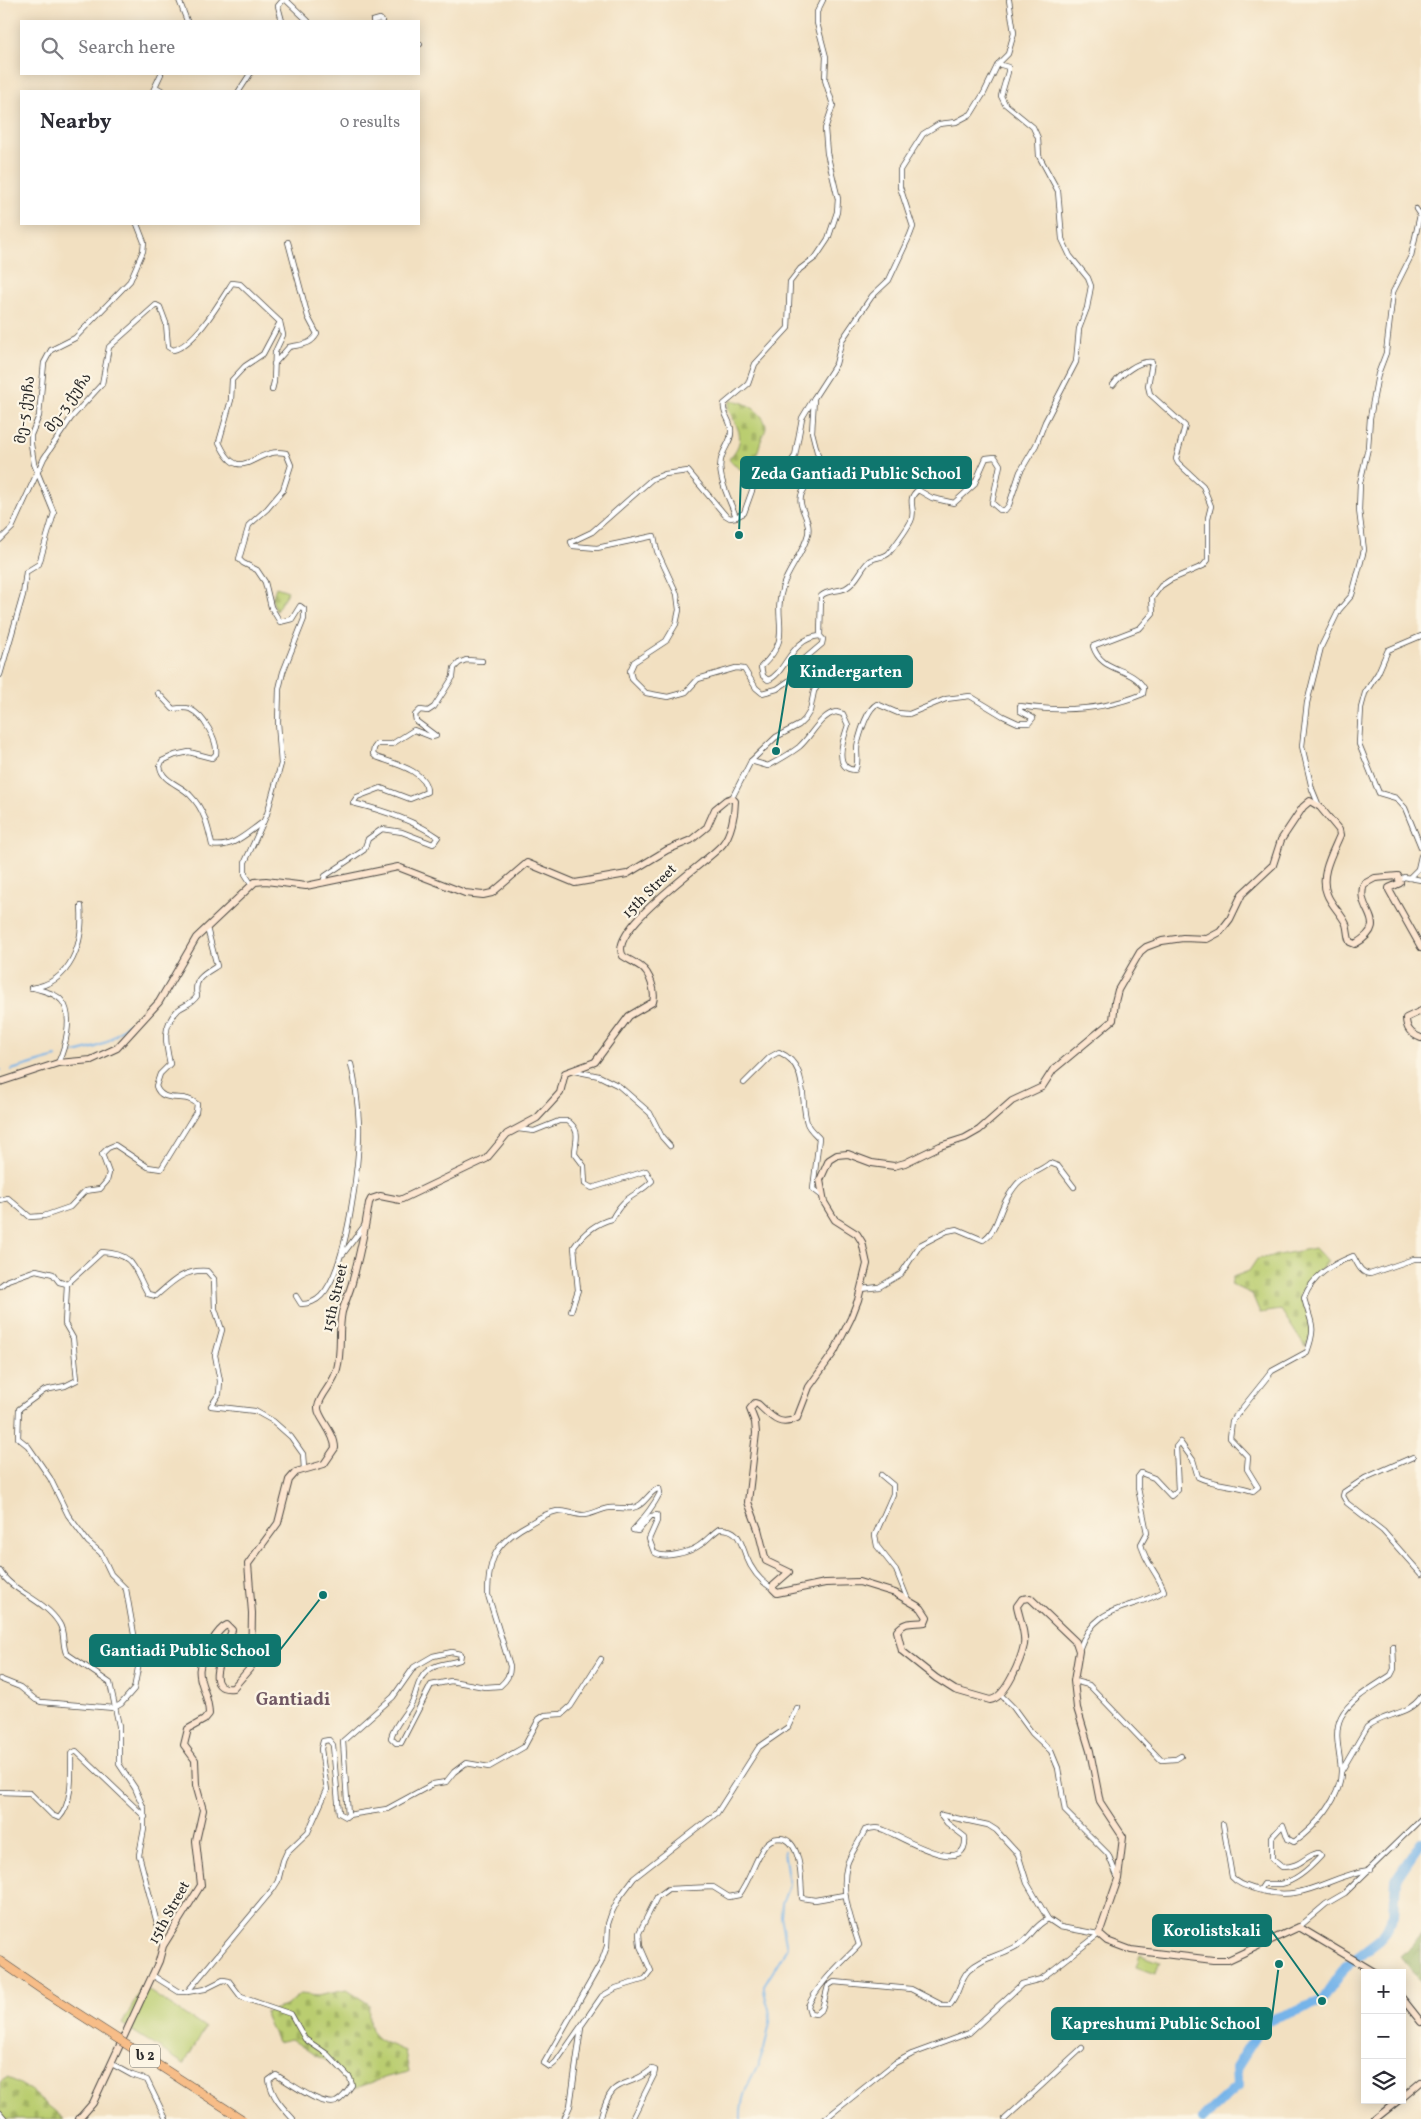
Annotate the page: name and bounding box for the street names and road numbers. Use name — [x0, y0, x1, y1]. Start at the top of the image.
street label: მე-3 ქუჩა — [41, 369, 97, 437]
street label: მე-5 ქუჩა — [11, 375, 41, 445]
street label: 15th Street — [618, 860, 682, 924]
street label: 15th Street — [318, 1262, 354, 1334]
street label: 15th Street — [144, 1877, 196, 1949]
road number: ს 2 — [130, 2044, 160, 2068]

